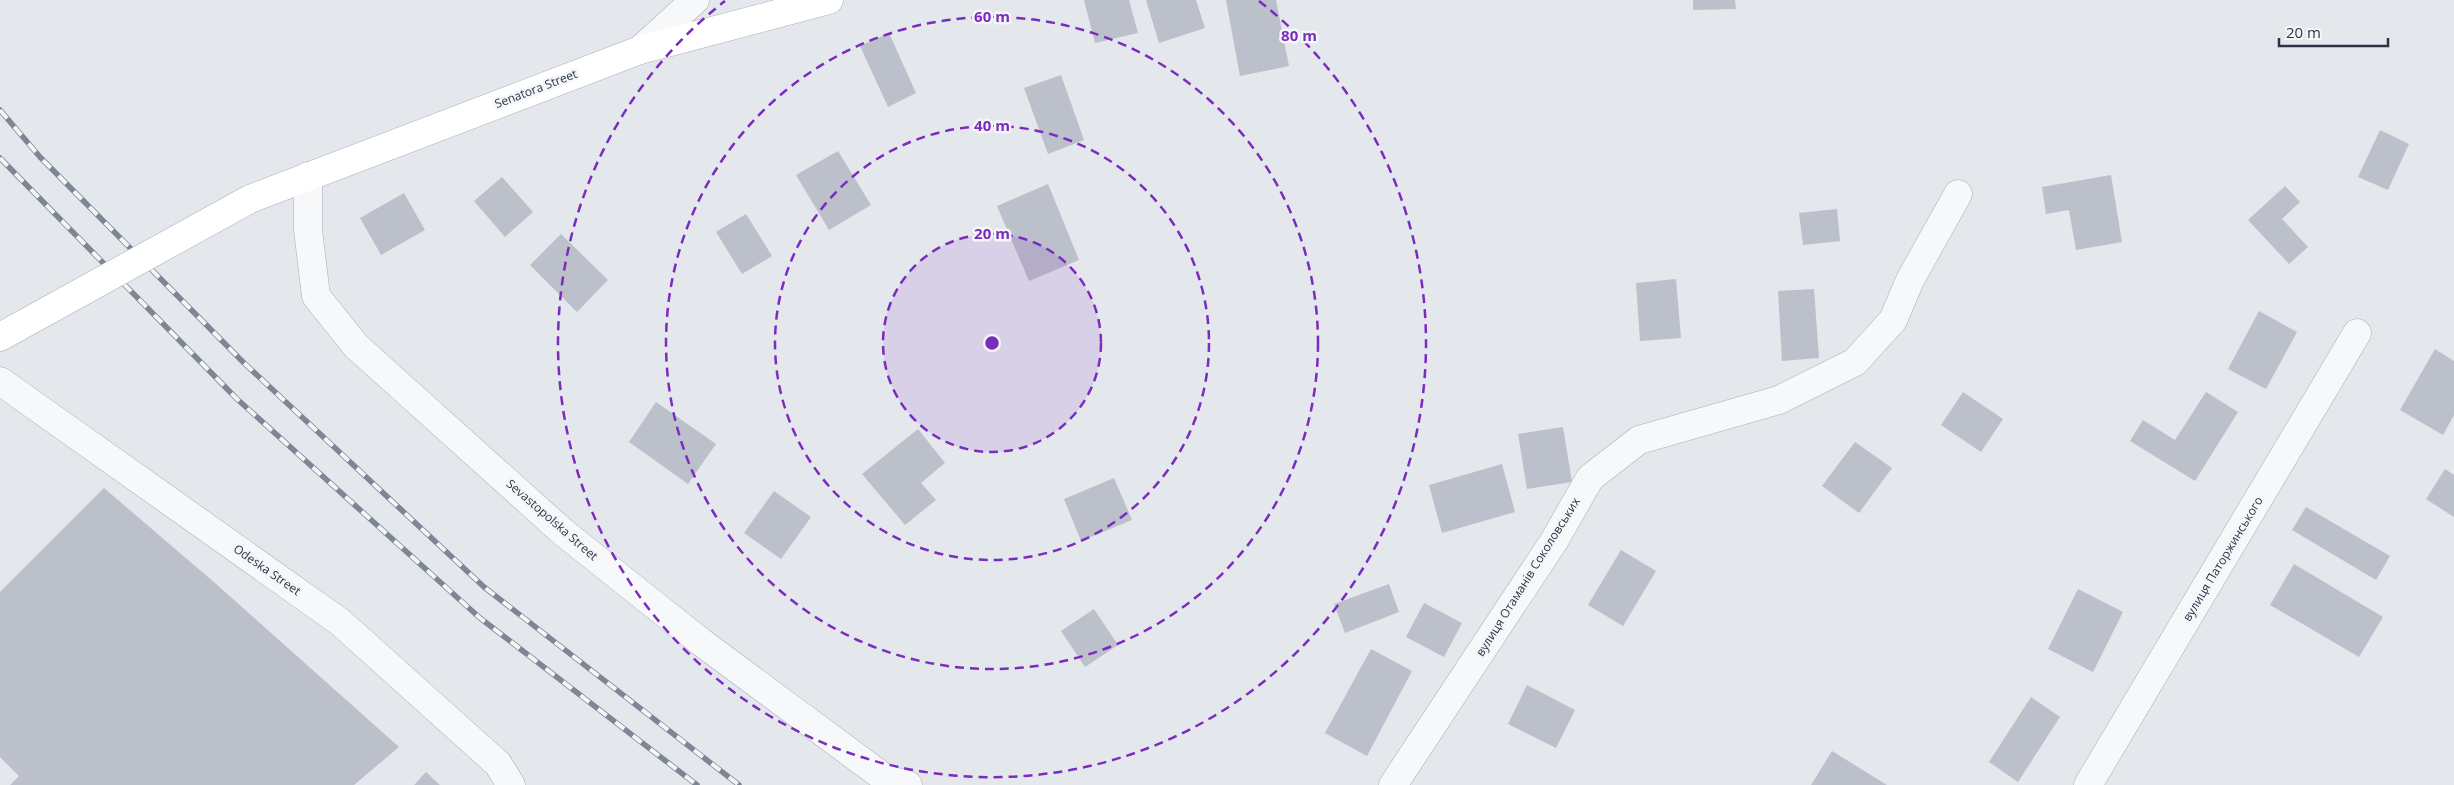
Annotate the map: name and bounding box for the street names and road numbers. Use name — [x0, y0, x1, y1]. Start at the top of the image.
street label: Senatora Street — [492, 65, 579, 112]
street label: Sevastopolska Street — [503, 475, 602, 564]
street label: вулиця Отаманів Соколовських — [1471, 493, 1584, 659]
street label: вулиця Паторжинського — [2178, 493, 2267, 624]
street label: Odeska Street — [230, 540, 304, 599]

